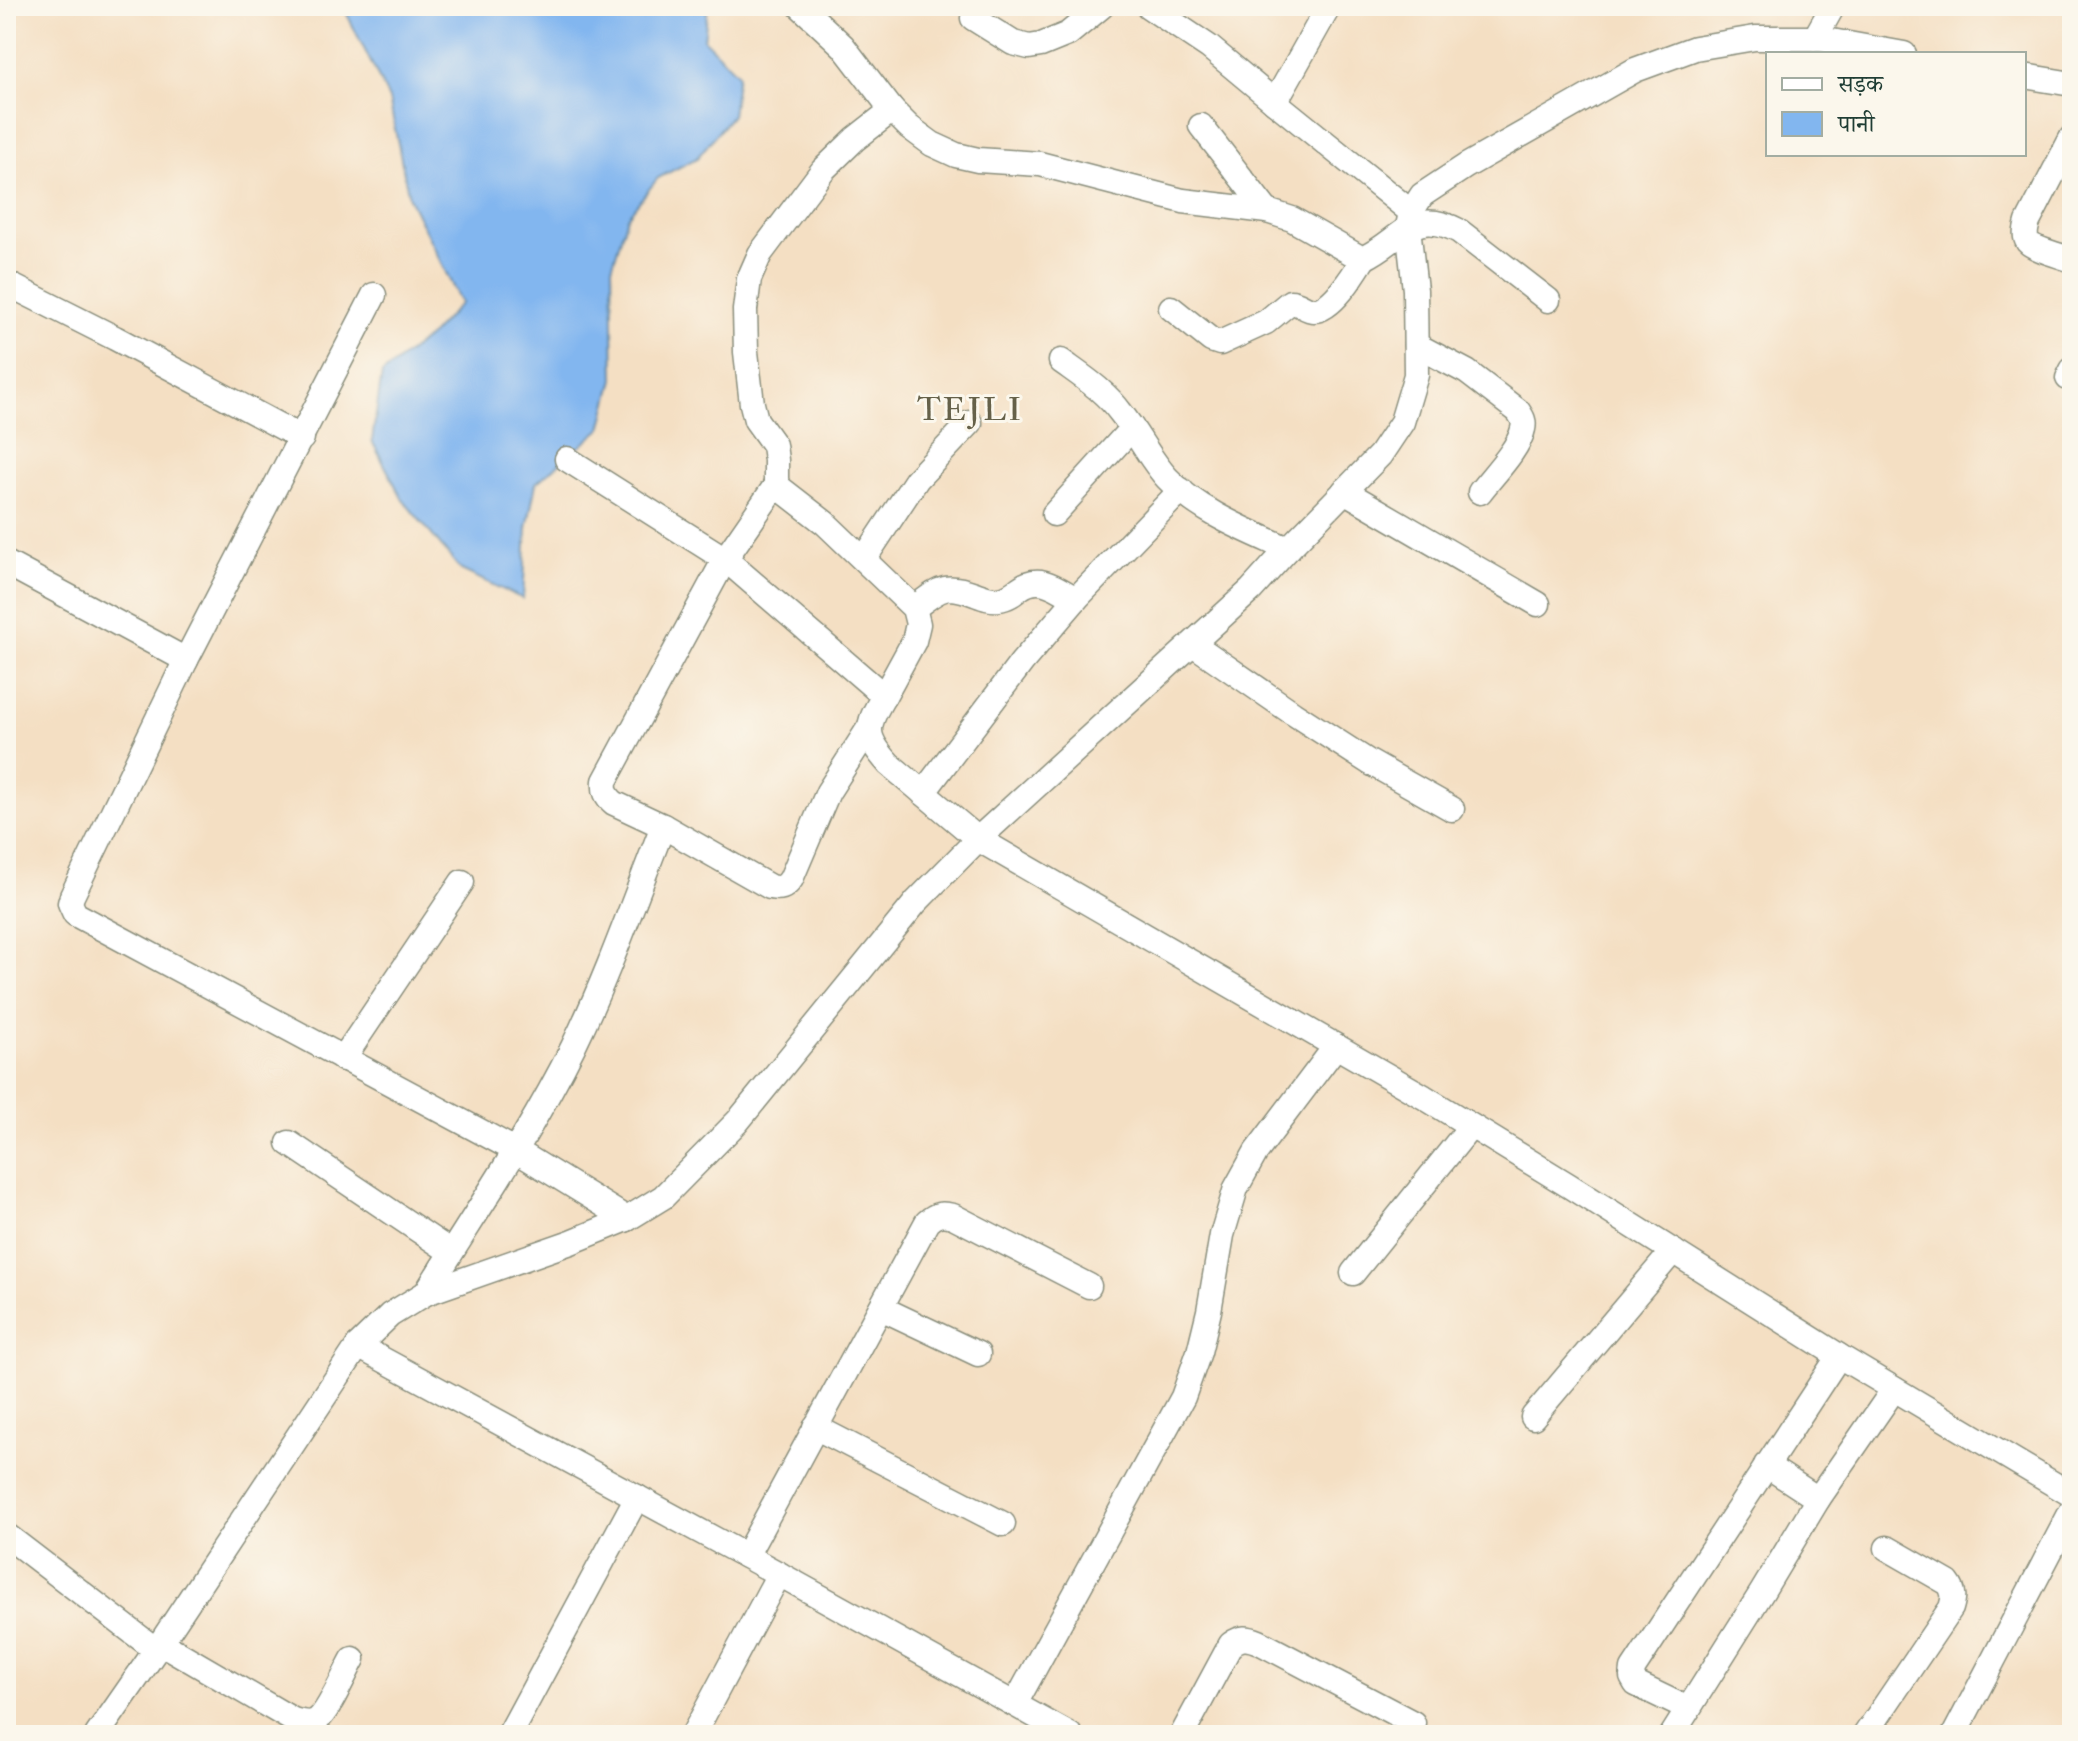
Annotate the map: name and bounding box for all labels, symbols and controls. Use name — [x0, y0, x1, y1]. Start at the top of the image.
legend — [1766, 52, 2026, 156]
text: सड़क — [1837, 69, 1885, 100]
text: पानी — [1837, 109, 1876, 140]
district label: TEJLI — [917, 390, 1023, 430]

